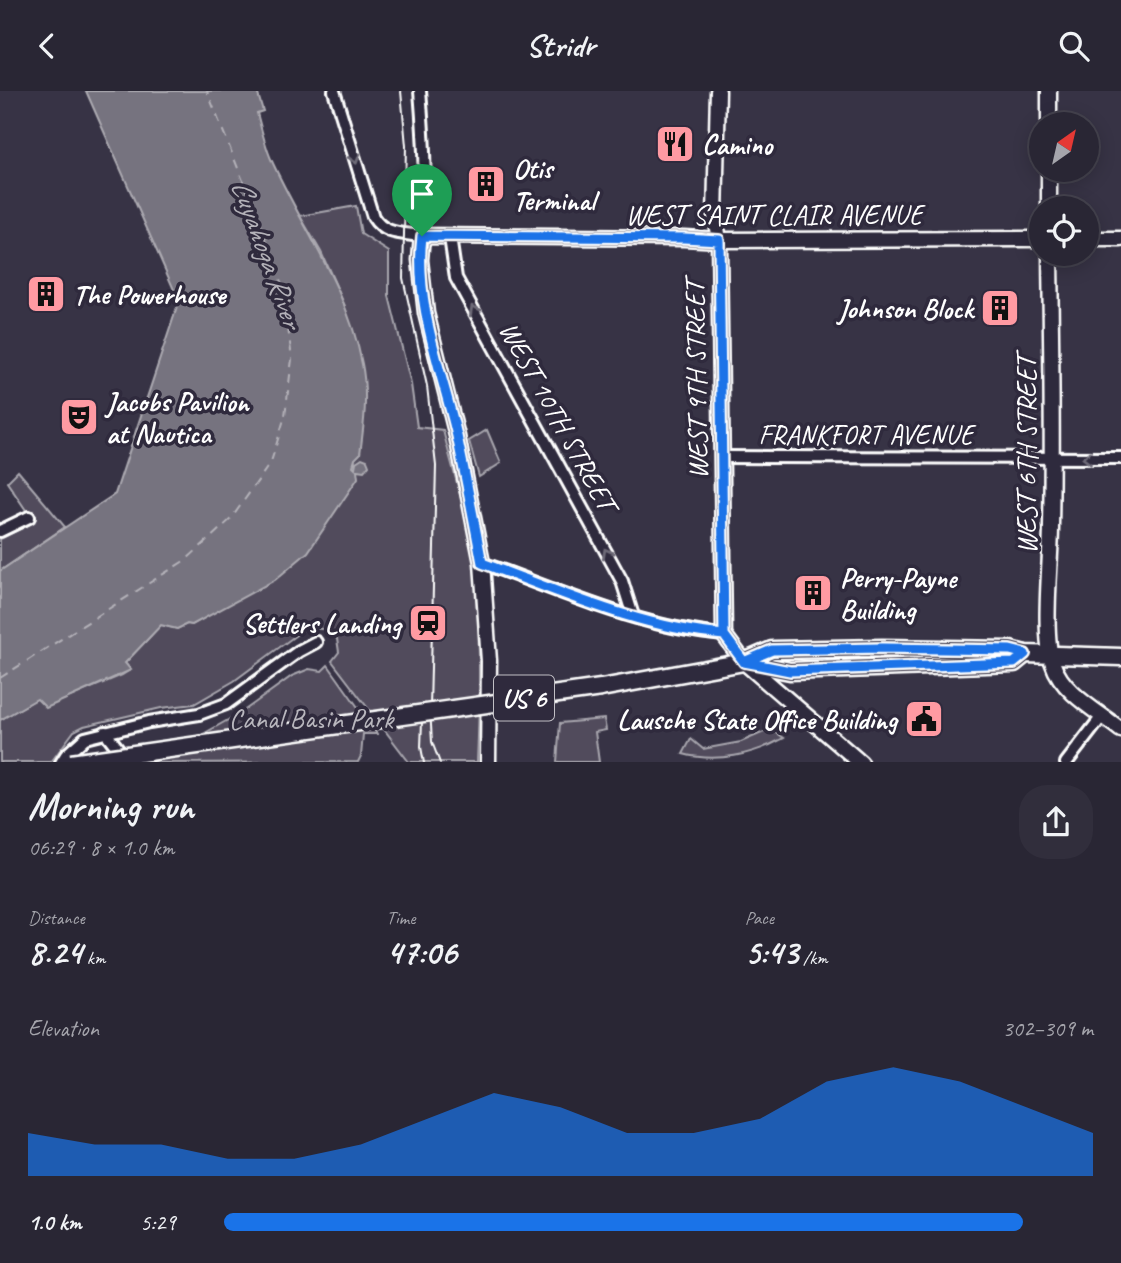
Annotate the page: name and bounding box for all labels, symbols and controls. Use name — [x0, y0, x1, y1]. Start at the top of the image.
text: Stridr — [526, 25, 595, 66]
icon: back — [28, 27, 66, 65]
icon: search — [1055, 27, 1093, 65]
north arrow — [1029, 112, 1099, 182]
map controls — [1029, 112, 1099, 266]
restaurant icon: Camino — [654, 123, 696, 165]
place label: Camino — [702, 127, 774, 162]
place label: Otis Terminal — [513, 151, 601, 218]
one-way arrow — [347, 153, 362, 165]
building icon: Otis Terminal — [465, 163, 507, 205]
pin — [392, 164, 452, 236]
water label: Cuyahoga River — [223, 174, 313, 336]
icon: arrive — [403, 175, 441, 213]
button: locate — [1029, 196, 1099, 266]
street label: WEST SAINT CLAIR AVENUE — [626, 197, 926, 232]
building icon: The Powerhouse — [25, 273, 67, 315]
street label: WEST 9TH STREET — [677, 273, 715, 479]
place label: The Powerhouse — [73, 277, 228, 312]
building icon: Johnson Block — [979, 287, 1021, 329]
place label: Johnson Block — [836, 291, 976, 326]
one-way arrow — [469, 305, 482, 318]
street label: WEST 10TH STREET — [492, 315, 628, 523]
street label: WEST 6TH STREET — [1009, 349, 1044, 554]
place label: Jacobs Pavilion at Nautica — [104, 384, 251, 451]
theatre icon: Jacobs Pavilion at Nautica — [58, 396, 100, 438]
street label: FRANKFORT AVENUE — [759, 417, 977, 452]
one-way arrow — [1081, 450, 1091, 466]
one-way arrow — [601, 548, 615, 561]
place label: Perry-Payne Building — [840, 560, 959, 627]
building icon: Perry-Payne Building — [792, 572, 834, 614]
station icon: Settlers Landing — [407, 602, 449, 644]
place label: Settlers Landing — [243, 606, 404, 641]
road number: US 6 — [494, 675, 554, 720]
public building icon: Lausche State Office Building — [903, 698, 945, 740]
park label: Canal Basin Park — [229, 701, 395, 736]
place label: Lausche State Office Building — [617, 702, 899, 737]
text: Morning run — [28, 783, 194, 830]
button: share — [1019, 785, 1093, 859]
text: 06:29 · 8 × 1.0 km — [28, 833, 174, 862]
text: Distance — [28, 906, 85, 930]
text: Time — [386, 906, 415, 930]
text: Pace — [745, 906, 774, 930]
text: 8.24 — [28, 930, 82, 975]
text: 47:06 — [386, 930, 457, 975]
text: 5:43 — [745, 930, 798, 975]
text: km — [82, 946, 105, 970]
text: /km — [798, 946, 828, 970]
text: Elevation — [28, 1014, 99, 1043]
text: 302–309 m — [1002, 1014, 1093, 1043]
text: 1.0 km — [28, 1208, 82, 1237]
text: 5:29 — [140, 1208, 176, 1237]

